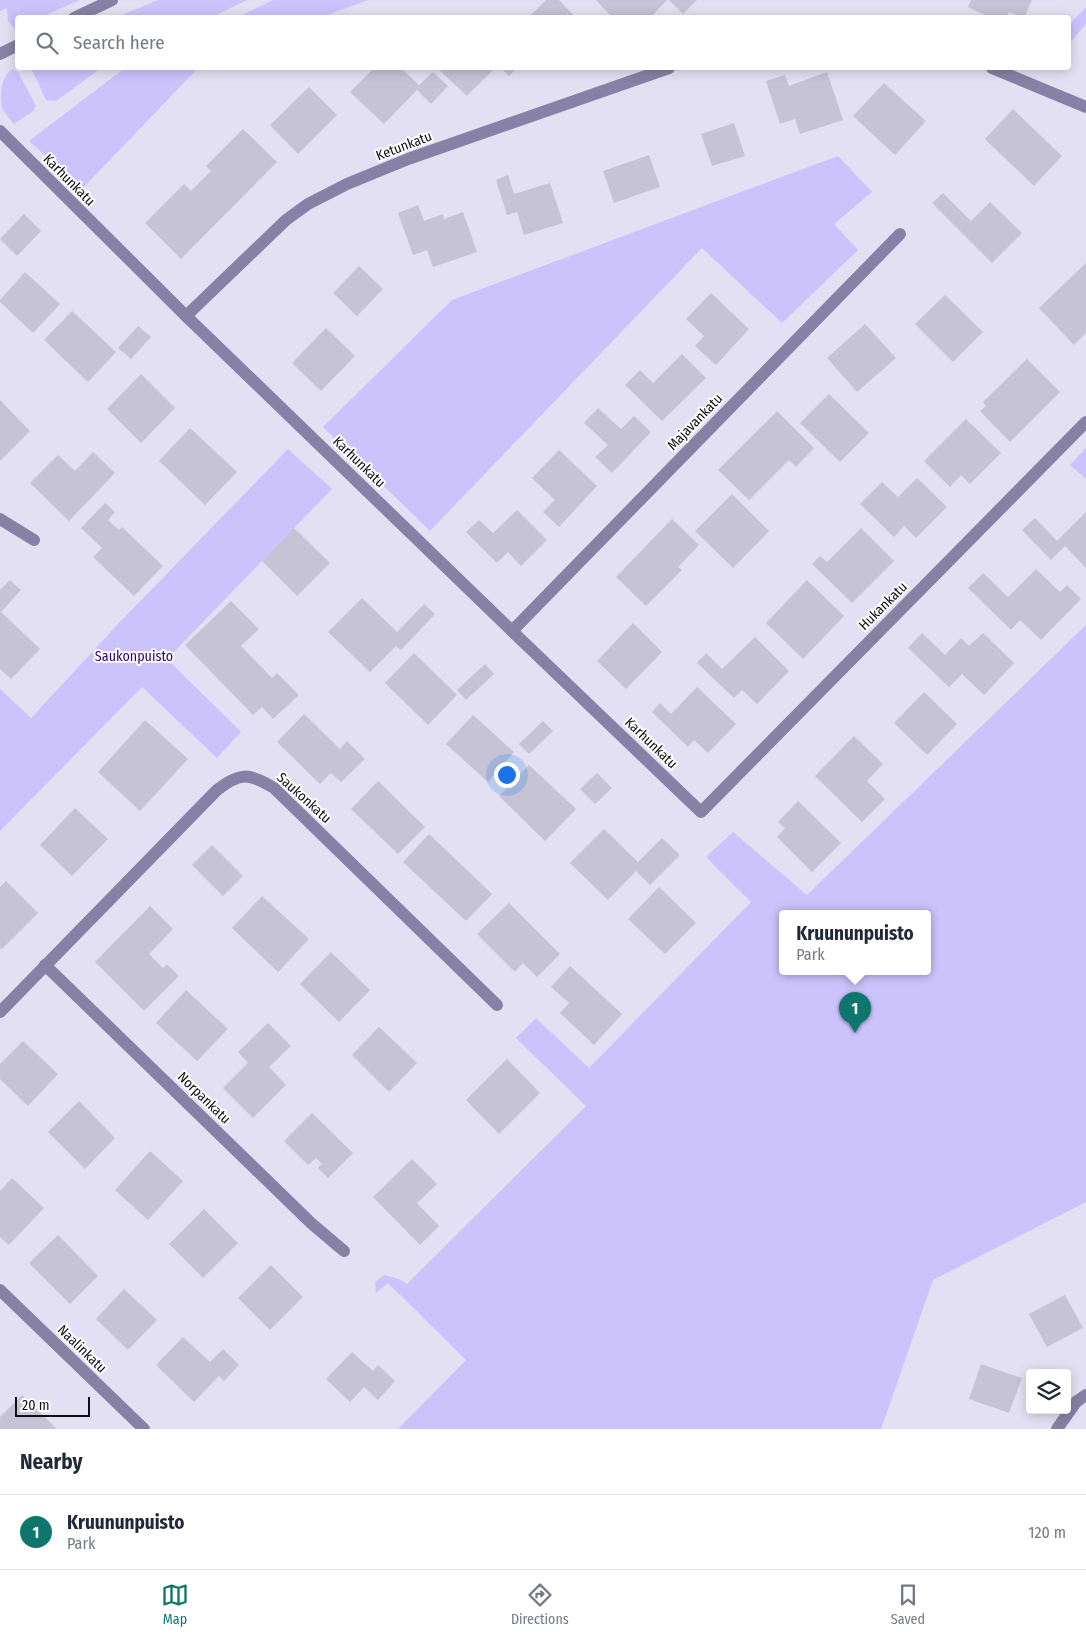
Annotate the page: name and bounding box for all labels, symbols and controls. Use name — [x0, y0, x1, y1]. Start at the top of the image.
search box — [15, 15, 1071, 70]
icon: search — [33, 29, 61, 57]
text: Search here — [73, 31, 165, 54]
street label: Ketunkatu — [374, 128, 434, 164]
street label: Karhunkatu — [40, 151, 98, 209]
street label: Majavankatu — [664, 390, 726, 454]
street label: Karhunkatu — [329, 433, 389, 491]
street label: Hukankatu — [855, 578, 911, 634]
park label: Saukonpuisto — [95, 648, 173, 665]
street label: Karhunkatu — [621, 714, 681, 772]
your location — [494, 762, 520, 788]
street label: Saukonkatu — [273, 769, 335, 827]
popup — [779, 910, 931, 975]
text: Kruununpuisto — [796, 922, 914, 945]
text: Park — [796, 945, 825, 964]
pin: 1 — [839, 992, 871, 1033]
street label: Norpankatu — [174, 1068, 234, 1128]
street label: Naalinkatu — [54, 1321, 110, 1377]
map controls — [1026, 1369, 1071, 1414]
button: layers — [1026, 1369, 1071, 1414]
scale bar — [15, 1394, 90, 1417]
text: 20 m — [22, 1397, 50, 1414]
text: Nearby — [20, 1449, 82, 1475]
text: Kruununpuisto — [67, 1511, 184, 1534]
text: 1 — [33, 1523, 39, 1542]
text: 120 m — [1028, 1523, 1066, 1542]
text: Park — [67, 1534, 95, 1553]
tab: Map — [161, 1581, 189, 1628]
tab: Directions — [511, 1581, 569, 1628]
tab: Saved — [891, 1581, 925, 1628]

